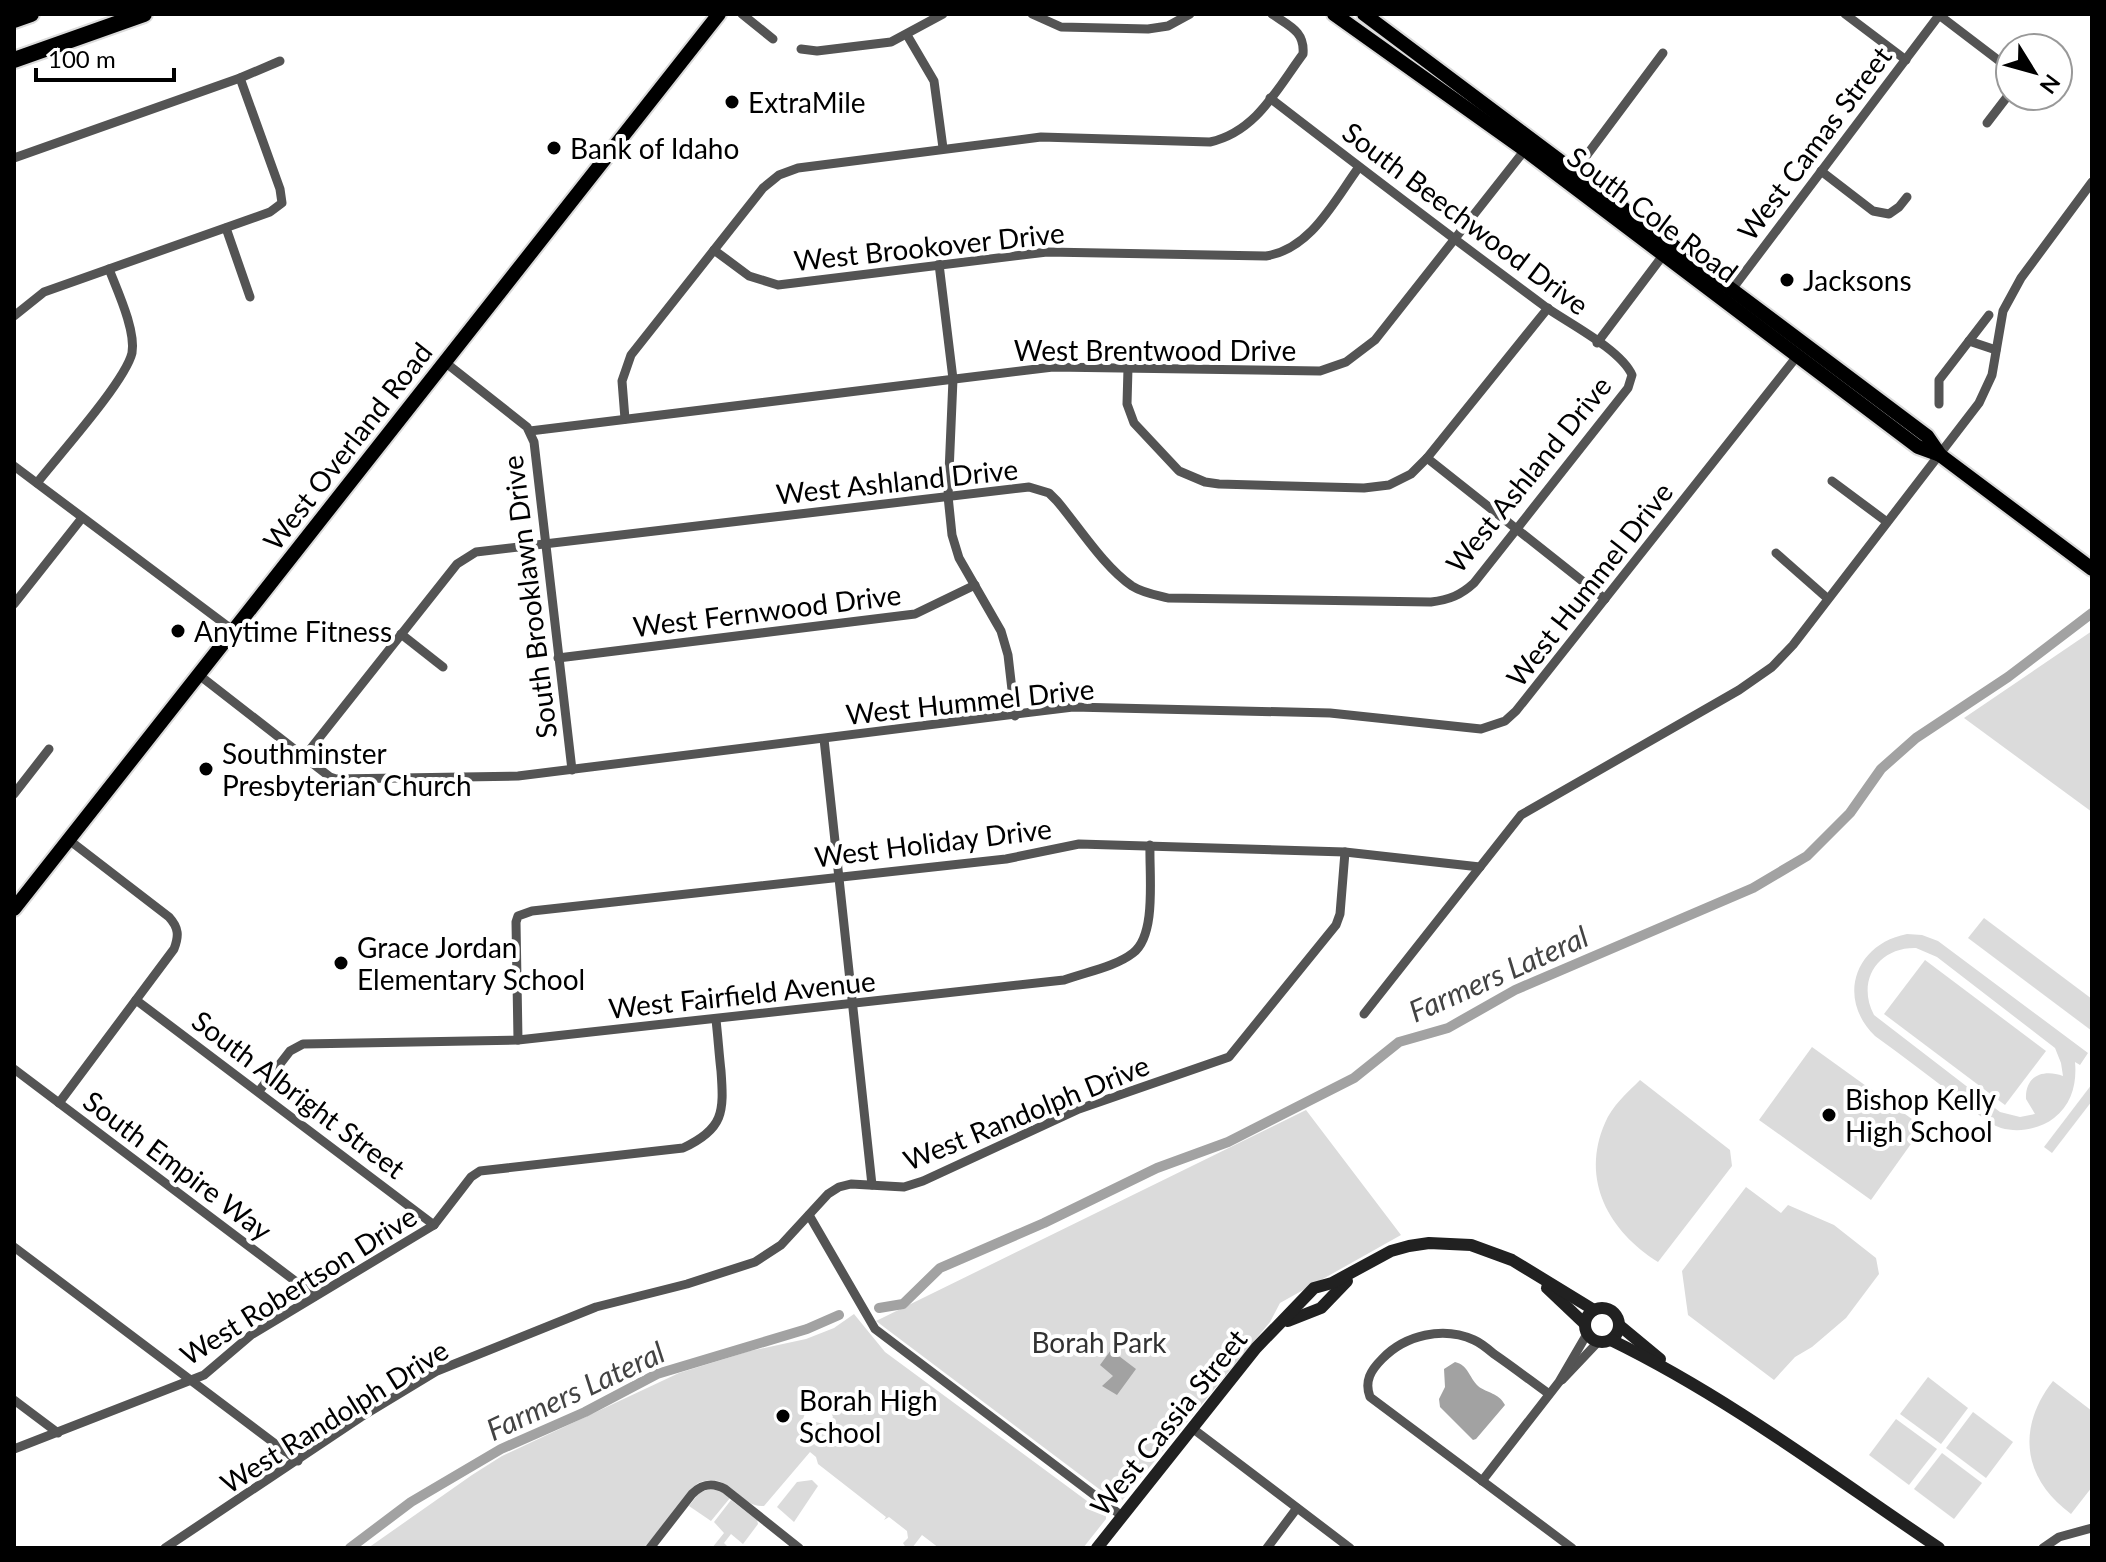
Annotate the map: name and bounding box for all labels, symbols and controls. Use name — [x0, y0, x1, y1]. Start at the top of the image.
scale bar — [36, 32, 174, 82]
north arrow — [1994, 32, 2074, 112]
street label: West Camas Street — [1730, 39, 1898, 247]
text: 100 m — [48, 44, 116, 73]
text: N — [2034, 69, 2066, 99]
place label: ExtraMile — [748, 85, 866, 119]
marker: ExtraMile — [723, 93, 741, 111]
street label: South Beechwood Drive — [1336, 114, 1596, 322]
place label: Bank of Idaho — [570, 131, 739, 165]
marker: Bank of Idaho — [545, 139, 563, 157]
street label: South Cole Road — [1561, 139, 1745, 289]
street label: West Brookover Drive — [792, 215, 1066, 277]
place label: Jacksons — [1803, 263, 1912, 297]
marker: Jacksons — [1778, 271, 1796, 289]
street label: West Brentwood Drive — [1014, 333, 1296, 367]
street label: West Overland Road — [255, 335, 439, 557]
street label: West Ashland Drive — [1438, 369, 1618, 579]
street label: West Ashland Drive — [774, 451, 1020, 511]
street label: South Brooklawn Drive — [495, 454, 563, 740]
street label: West Hummel Drive — [1499, 475, 1679, 693]
street label: West Fernwood Drive — [631, 577, 903, 643]
place label: Anytime Fitness — [194, 614, 392, 648]
marker: Anytime Fitness — [169, 622, 187, 640]
street label: West Hummel Drive — [844, 671, 1096, 731]
place label: Southminster Presbyterian Church — [222, 736, 472, 802]
marker: Southminster Presbyterian Church — [197, 760, 215, 778]
street label: West Holiday Drive — [813, 811, 1053, 873]
water label: Farmers Lateral — [1403, 917, 1593, 1029]
place label: Grace Jordan Elementary School — [357, 930, 585, 996]
marker: Grace Jordan Elementary School — [332, 954, 350, 972]
street label: West Fairfield Avenue — [607, 963, 877, 1025]
street label: South Albright Street — [186, 1003, 412, 1185]
street label: West Randolph Drive — [898, 1047, 1154, 1177]
place label: Bishop Kelly High School — [1845, 1082, 1996, 1148]
street label: South Empire Way — [77, 1083, 279, 1247]
marker: Bishop Kelly High School — [1820, 1106, 1838, 1124]
street label: West Robertson Drive — [174, 1198, 422, 1372]
street label: West Cassia Street — [1082, 1322, 1254, 1522]
park label: Borah Park — [1031, 1325, 1167, 1359]
street label: West Randolph Drive — [214, 1332, 454, 1500]
water label: Farmers Lateral — [480, 1333, 670, 1447]
place label: Borah High School — [799, 1383, 938, 1449]
marker: Borah High School — [774, 1407, 792, 1425]

